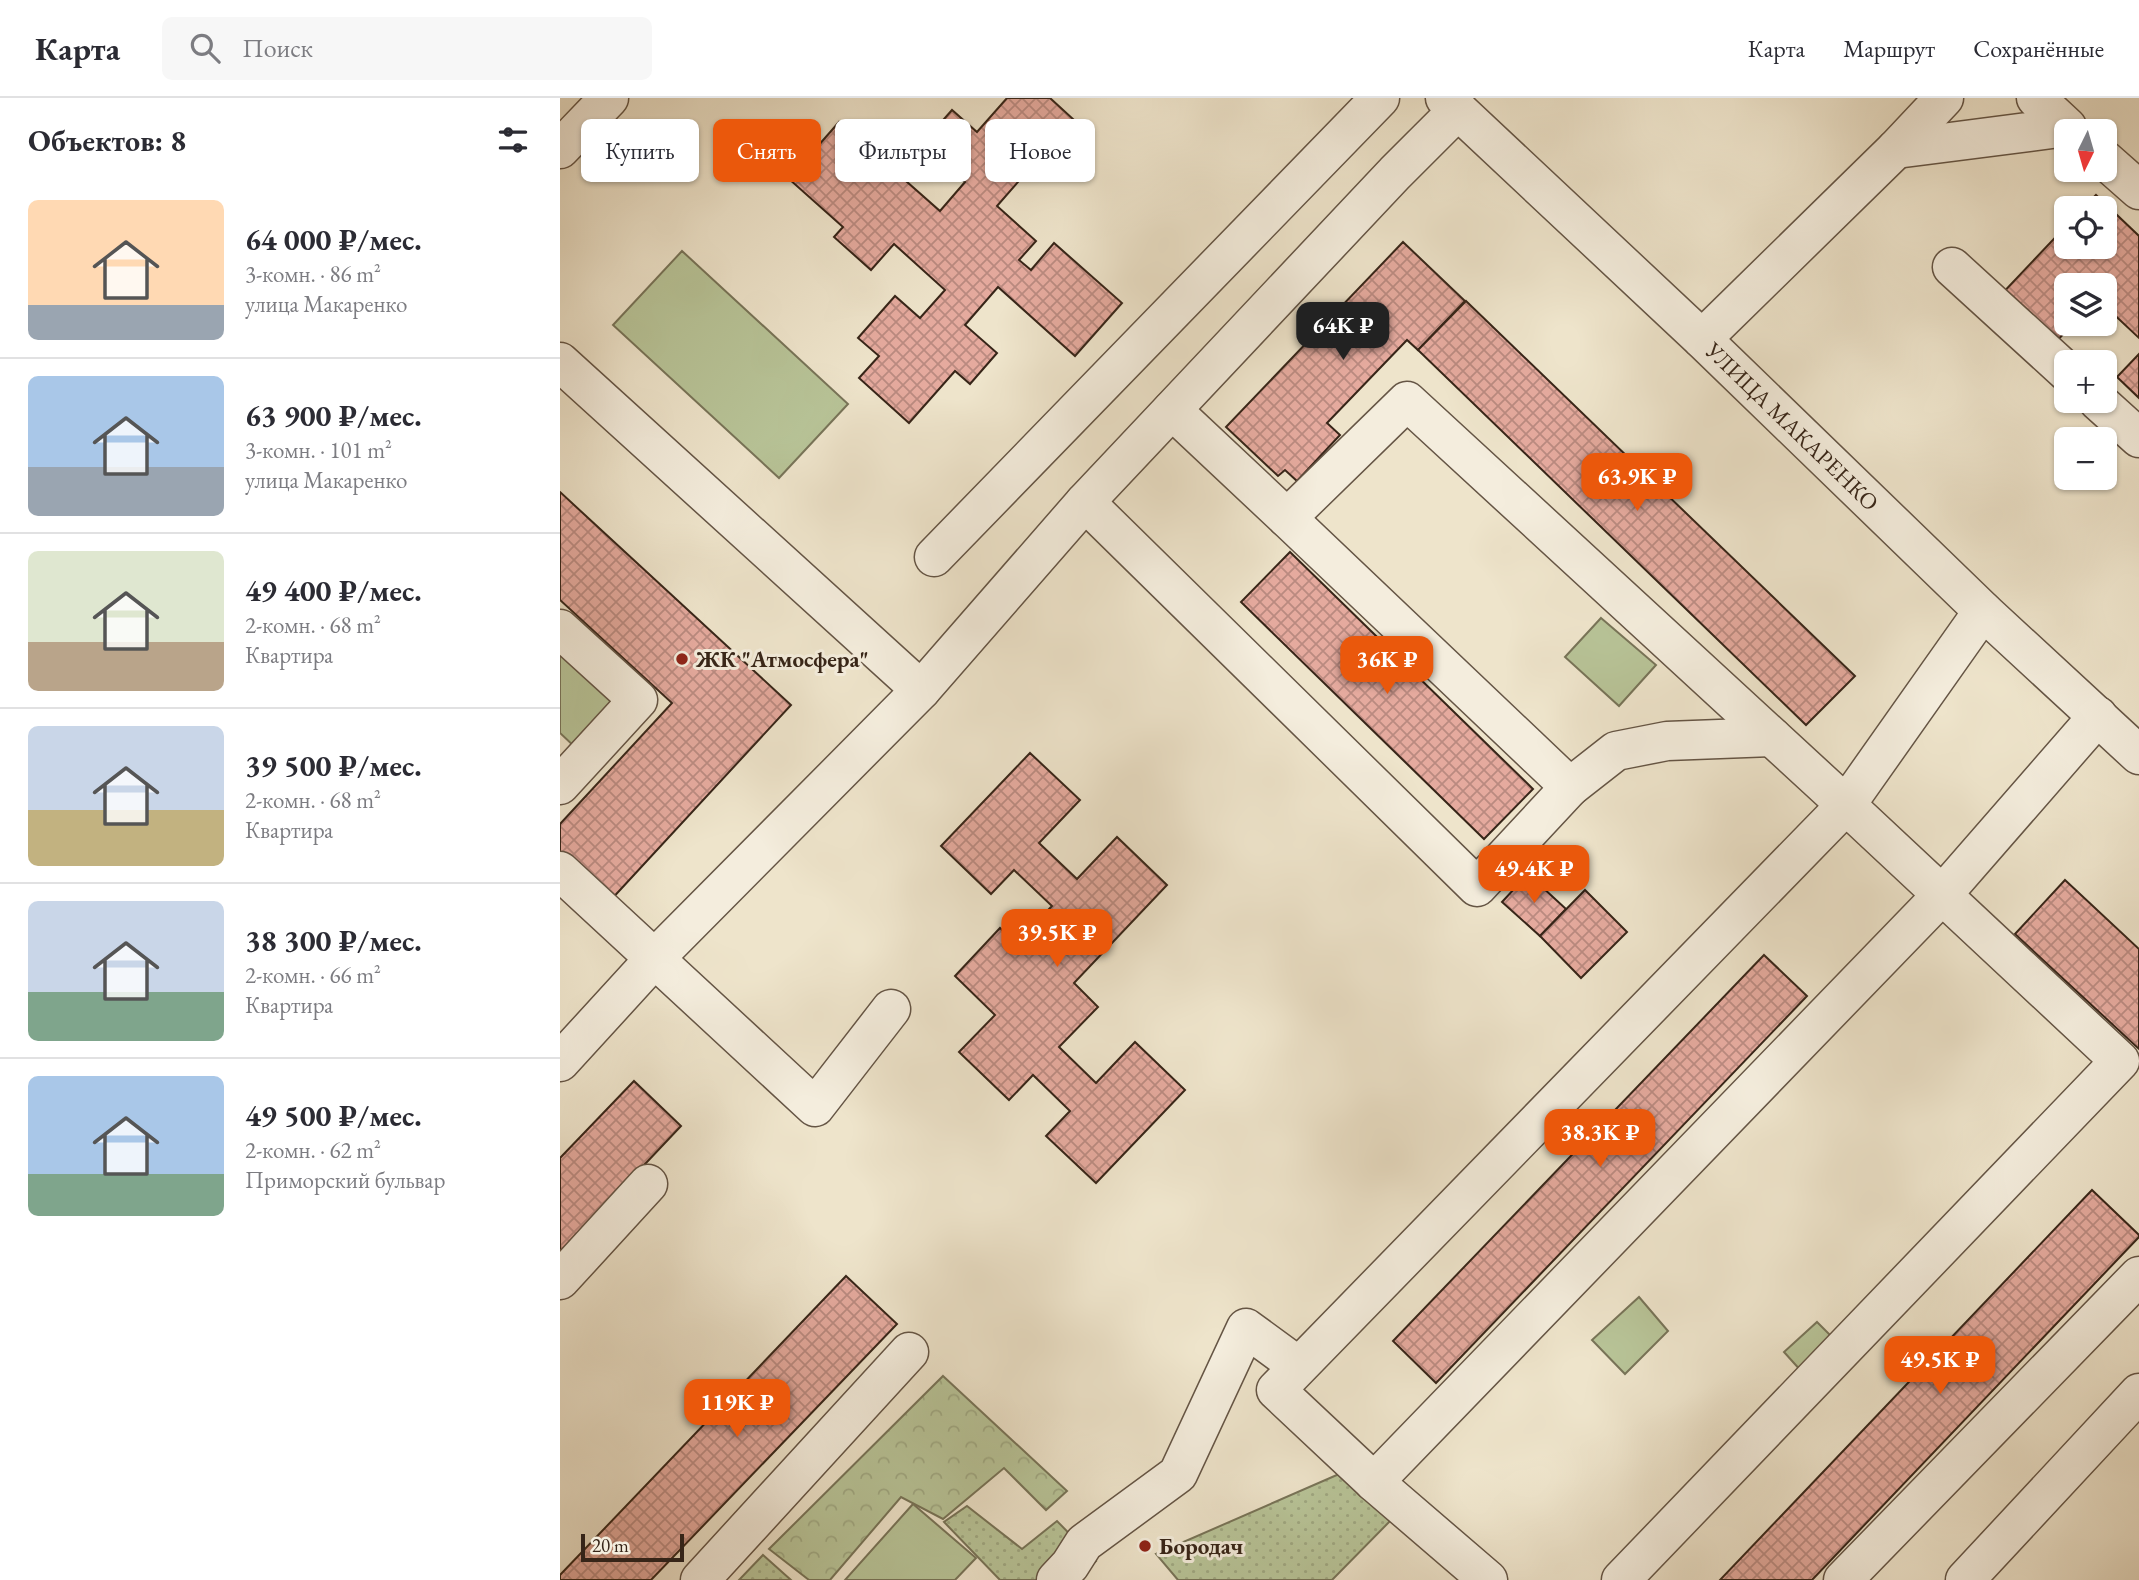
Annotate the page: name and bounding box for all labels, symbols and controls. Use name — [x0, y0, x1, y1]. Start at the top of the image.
search box — [162, 17, 652, 80]
text: Карта — [35, 27, 120, 70]
icon: search — [186, 29, 224, 67]
text: Поиск — [242, 31, 313, 65]
text: Карта — [1748, 33, 1805, 64]
text: Маршрут — [1843, 33, 1935, 64]
text: Сохранённые — [1973, 33, 2104, 64]
chip: Купить — [581, 119, 699, 182]
chip: Снять — [713, 119, 821, 182]
chip: Фильтры — [835, 119, 971, 182]
chip: Новое — [985, 119, 1095, 182]
north arrow — [2054, 119, 2118, 182]
map controls — [2054, 119, 2117, 490]
text: Объектов: 8 — [28, 121, 186, 160]
icon: filters — [494, 121, 532, 159]
button: locate — [2054, 196, 2117, 259]
text: 64 000 ₽/мес. — [245, 220, 422, 259]
icon: home — [84, 228, 168, 312]
text: 3-комн. · 86 m² — [245, 259, 381, 289]
button: layers — [2054, 273, 2117, 336]
text: улица Макаренко — [245, 289, 407, 319]
pin: 64K ₽ — [1294, 302, 1392, 362]
text: 64K ₽ — [1312, 310, 1374, 340]
street label: УЛИЦА МАКАРЕНКО — [1698, 335, 1885, 517]
button: + — [2054, 350, 2117, 413]
text: 63 900 ₽/мес. — [245, 396, 422, 435]
icon: home — [84, 404, 168, 488]
button: − — [2054, 427, 2117, 490]
text: 3-комн. · 101 m² — [245, 435, 392, 465]
pin: 63.9K ₽ — [1572, 454, 1702, 513]
text: 63.9K ₽ — [1597, 461, 1677, 491]
text: улица Макаренко — [245, 465, 407, 495]
text: 49 400 ₽/мес. — [245, 571, 422, 610]
icon: home — [84, 579, 168, 663]
text: 2-комн. · 68 m² — [245, 610, 381, 640]
pin: 36K ₽ — [1338, 636, 1436, 696]
text: Квартира — [245, 640, 333, 670]
place label: ЖК "Атмосфера" — [695, 644, 869, 674]
text: 36K ₽ — [1356, 644, 1418, 674]
marker: ЖК "Атмосфера" — [674, 651, 690, 667]
text: 39 500 ₽/мес. — [245, 746, 422, 785]
icon: home — [84, 754, 168, 838]
text: 2-комн. · 68 m² — [245, 785, 381, 815]
text: Квартира — [245, 815, 333, 845]
pin: 49.4K ₽ — [1469, 846, 1599, 905]
text: 49.4K ₽ — [1494, 853, 1574, 883]
pin: 39.5K ₽ — [992, 910, 1122, 969]
text: 39.5K ₽ — [1017, 917, 1097, 947]
text: 38 300 ₽/мес. — [245, 921, 422, 960]
icon: home — [84, 929, 168, 1013]
text: 2-комн. · 66 m² — [245, 960, 381, 990]
text: Квартира — [245, 990, 333, 1020]
text: 49 500 ₽/мес. — [245, 1096, 422, 1135]
icon: home — [84, 1104, 168, 1188]
pin: 38.3K ₽ — [1535, 1110, 1665, 1169]
text: 38.3K ₽ — [1560, 1117, 1640, 1147]
text: 2-комн. · 62 m² — [245, 1135, 381, 1165]
text: Приморский бульвар — [245, 1165, 445, 1195]
pin: 49.5K ₽ — [1875, 1336, 2005, 1396]
text: 49.5K ₽ — [1900, 1344, 1980, 1374]
pin: 119K ₽ — [680, 1380, 794, 1439]
text: 119K ₽ — [700, 1387, 774, 1417]
scale bar — [581, 1531, 684, 1563]
place label: Бородач — [1159, 1531, 1243, 1561]
text: 20 m — [592, 1533, 629, 1558]
marker: Бородач — [1137, 1538, 1153, 1554]

